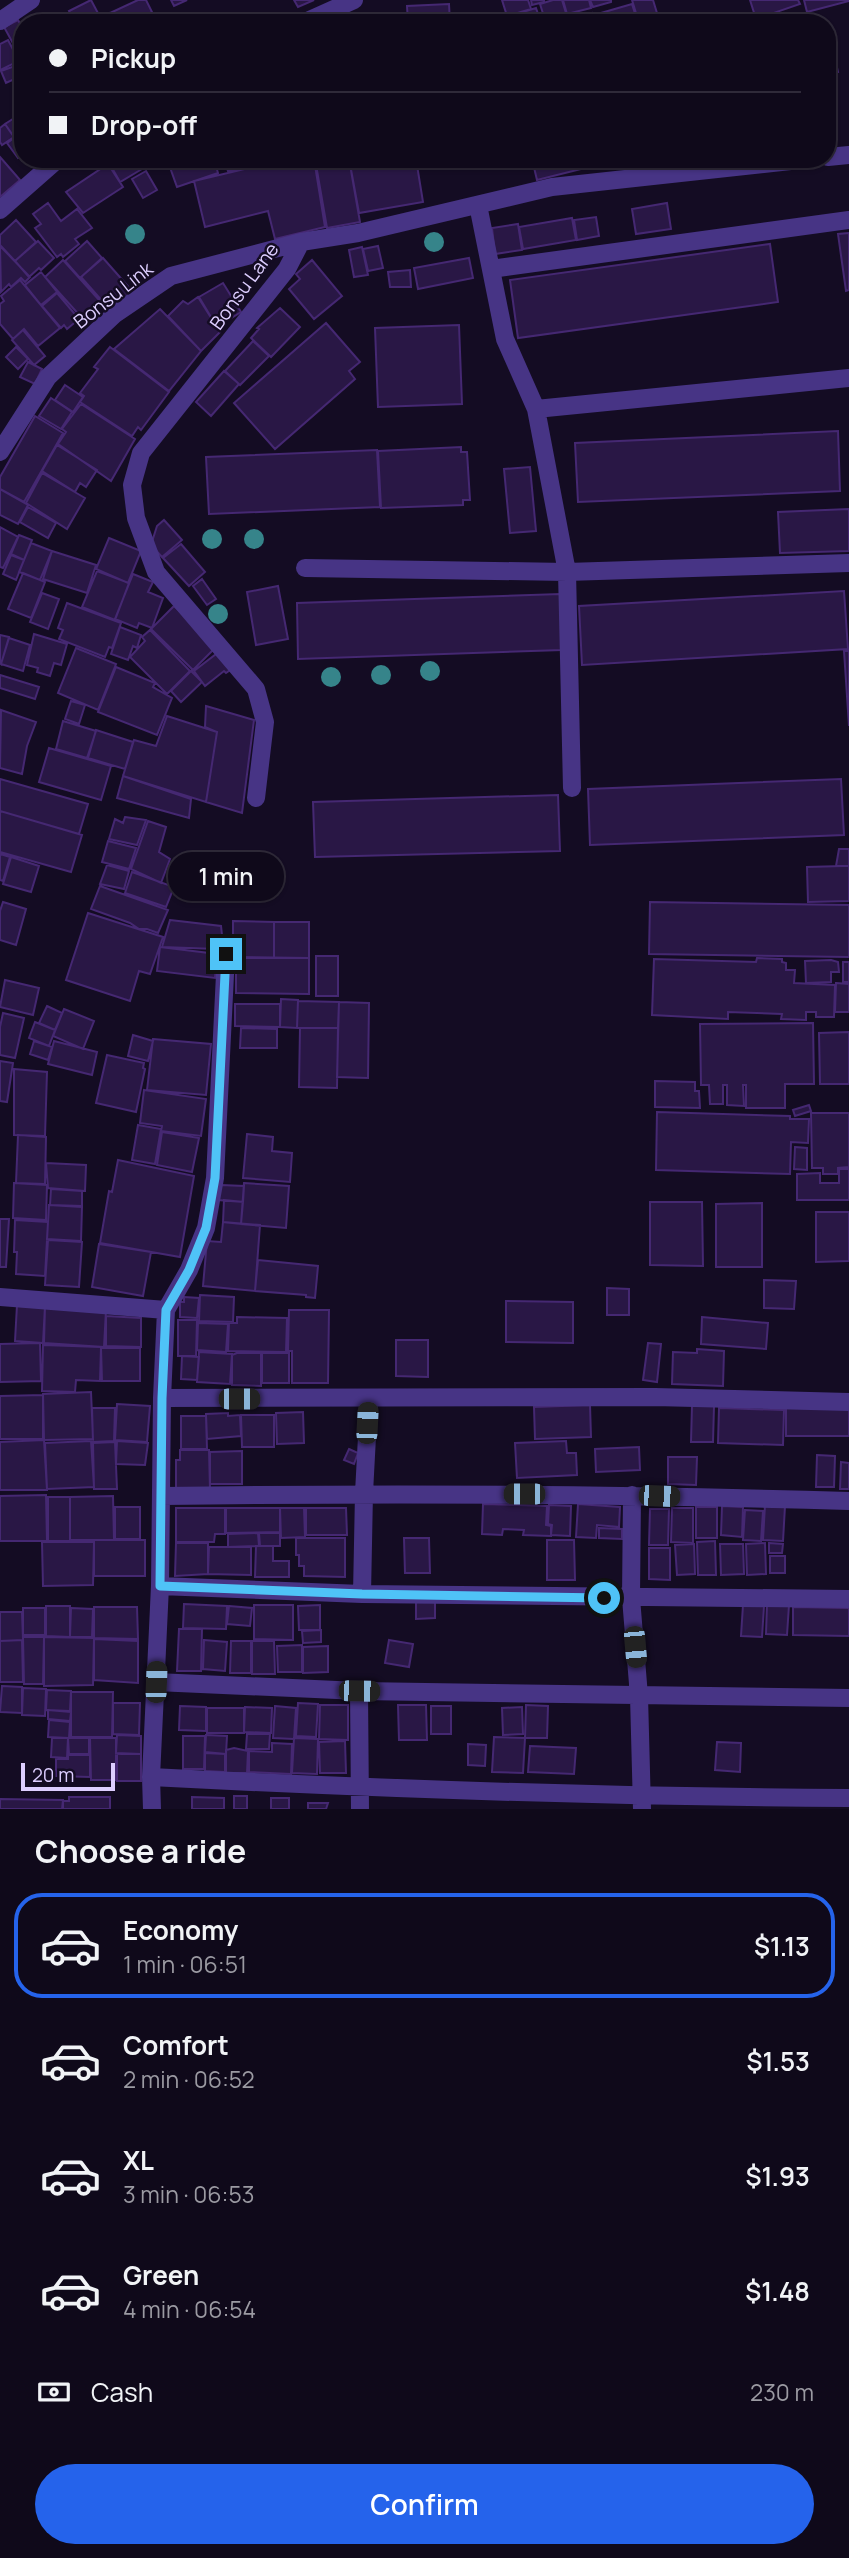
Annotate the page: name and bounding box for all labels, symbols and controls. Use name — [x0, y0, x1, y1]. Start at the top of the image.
text: Pickup — [91, 40, 176, 76]
text: Drop-off — [91, 107, 197, 143]
street label: Bonsu Lane — [204, 237, 284, 335]
street label: Bonsu Link — [68, 255, 159, 334]
callout: 1 min — [168, 852, 284, 902]
text: 1 min — [199, 860, 253, 892]
route end — [210, 938, 242, 970]
car — [219, 1389, 261, 1410]
car — [356, 1401, 379, 1445]
car — [504, 1484, 546, 1505]
car — [638, 1485, 681, 1507]
route start — [588, 1582, 620, 1614]
car — [623, 1625, 648, 1669]
car — [145, 1661, 168, 1703]
car — [338, 1680, 381, 1702]
scale bar — [21, 1760, 116, 1792]
text: 20 m — [32, 1762, 74, 1788]
text: Choose a ride — [35, 1829, 246, 1873]
text: Economy — [123, 1912, 238, 1948]
icon: car — [39, 1914, 102, 1977]
text: $1.13 — [754, 1928, 810, 1964]
text: 1 min · 06:51 — [123, 1948, 247, 1980]
text: Comfort — [123, 2027, 229, 2063]
icon: car — [39, 2029, 102, 2092]
text: $1.53 — [747, 2043, 810, 2079]
text: 2 min · 06:52 — [123, 2063, 255, 2095]
text: XL — [123, 2142, 154, 2178]
icon: car — [39, 2144, 102, 2207]
text: $1.93 — [746, 2158, 810, 2194]
text: 3 min · 06:53 — [123, 2178, 254, 2210]
text: Green — [123, 2257, 199, 2293]
icon: car — [39, 2259, 102, 2322]
text: $1.48 — [745, 2273, 810, 2309]
text: 4 min · 06:54 — [123, 2293, 256, 2325]
icon: cash — [35, 2373, 73, 2411]
text: Cash — [91, 2374, 153, 2410]
text: 230 m — [750, 2376, 814, 2408]
button: Confirm — [35, 2464, 814, 2544]

